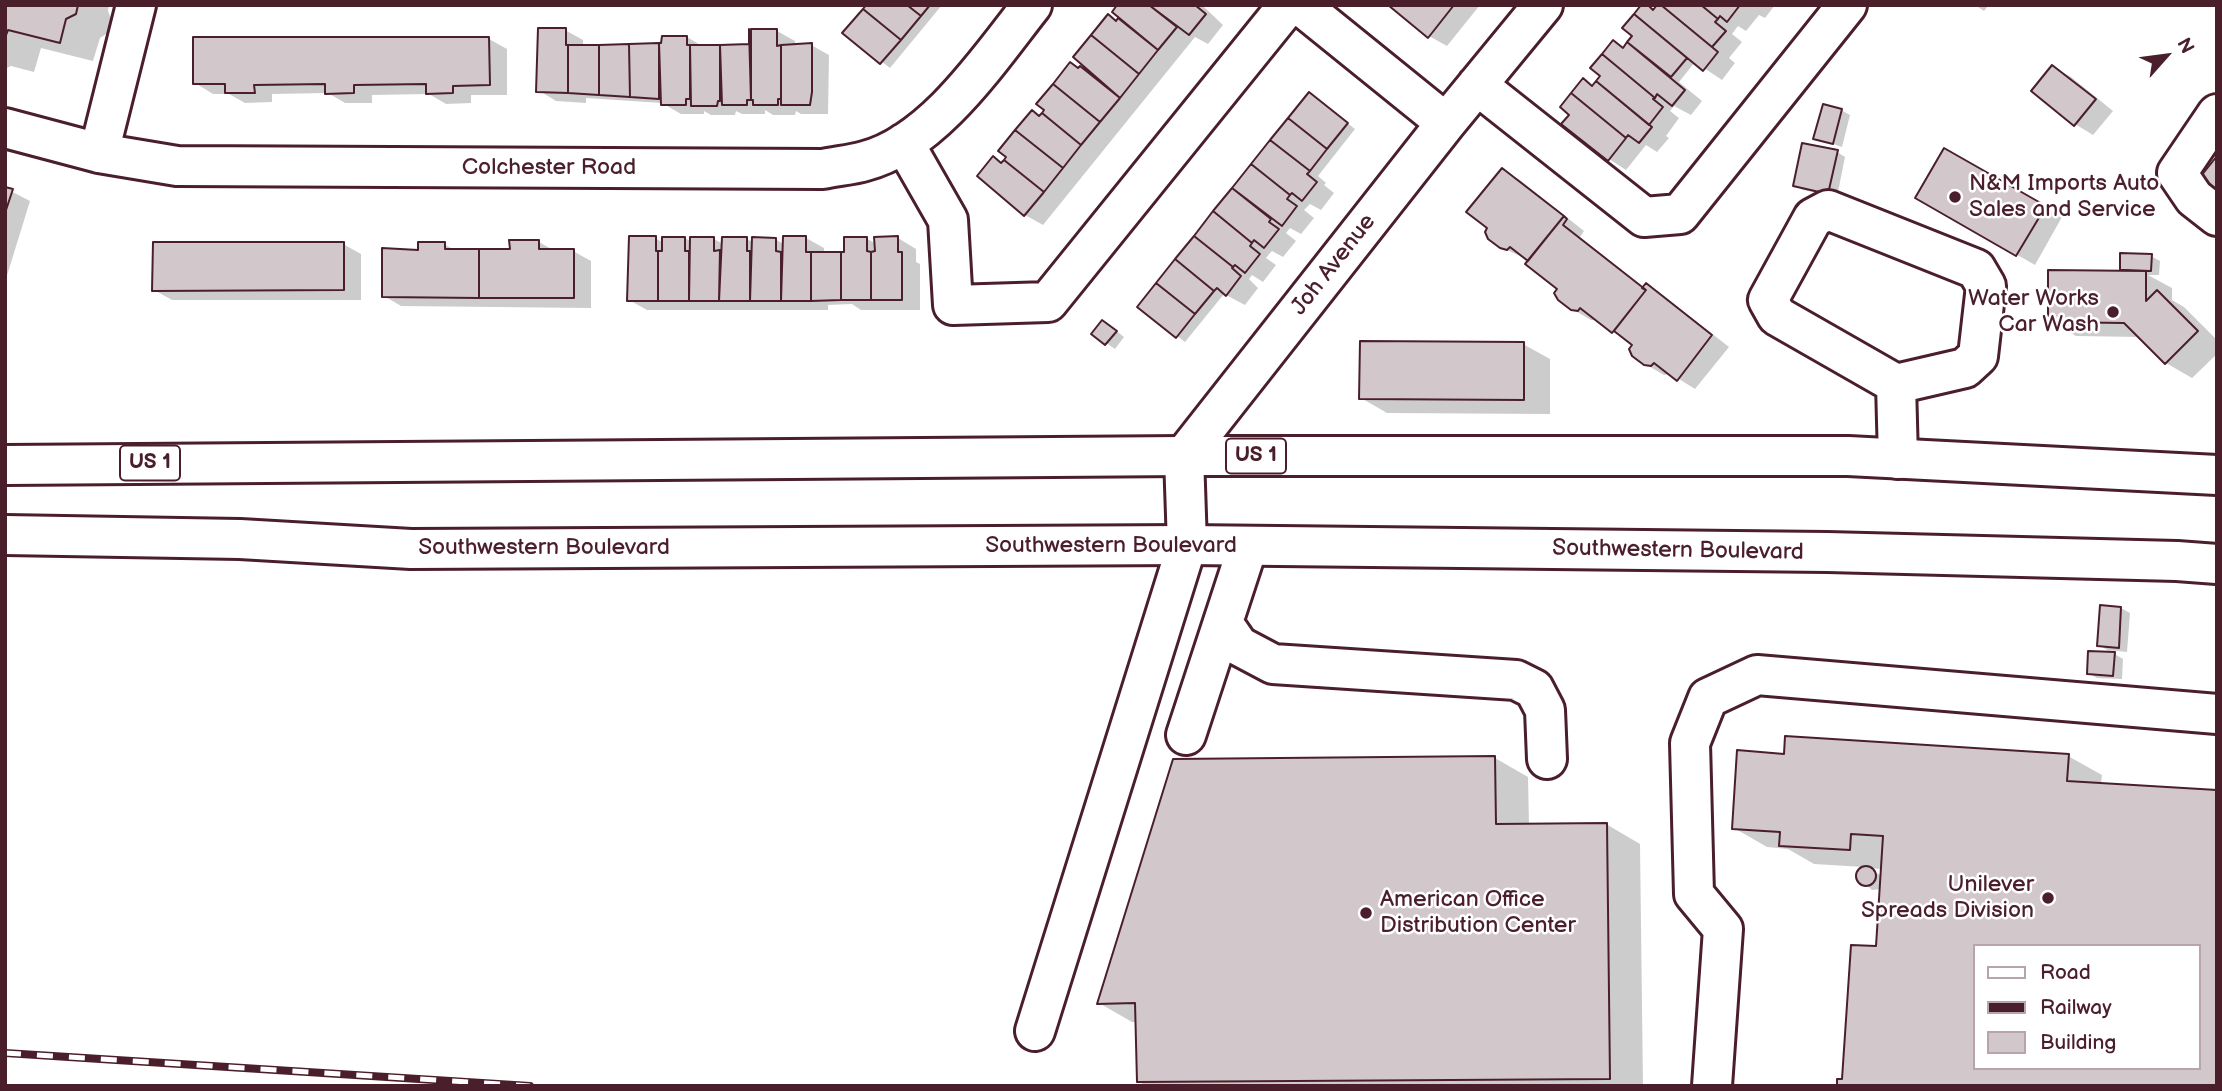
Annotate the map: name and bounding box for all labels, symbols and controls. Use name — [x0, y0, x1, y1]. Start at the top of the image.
north arrow — [2131, 21, 2201, 91]
text: N — [2171, 34, 2198, 58]
street label: Colchester Road — [462, 154, 636, 182]
place label: N&M Imports Auto Sales and Service — [1969, 170, 2159, 224]
marker: N&M Imports Auto Sales and Service — [1947, 189, 1963, 205]
street label: Joh Avenue — [1286, 209, 1382, 321]
place label: Water Works Car Wash — [1968, 285, 2099, 339]
marker: Water Works Car Wash — [2105, 304, 2121, 320]
road number: US 1 — [1226, 438, 1286, 474]
road number: US 1 — [120, 446, 180, 480]
street label: Southwestern Boulevard — [985, 532, 1237, 560]
street label: Southwestern Boulevard — [418, 534, 670, 562]
street label: Southwestern Boulevard — [1552, 535, 1804, 567]
place label: Unilever Spreads Division — [1861, 871, 2034, 925]
place label: American Office Distribution Center — [1380, 886, 1576, 940]
marker: Unilever Spreads Division — [2040, 890, 2056, 906]
marker: American Office Distribution Center — [1358, 905, 1374, 921]
legend — [1974, 944, 2201, 1070]
text: Road — [2040, 960, 2091, 985]
text: Railway — [2040, 995, 2112, 1020]
text: Building — [2040, 1030, 2116, 1055]

